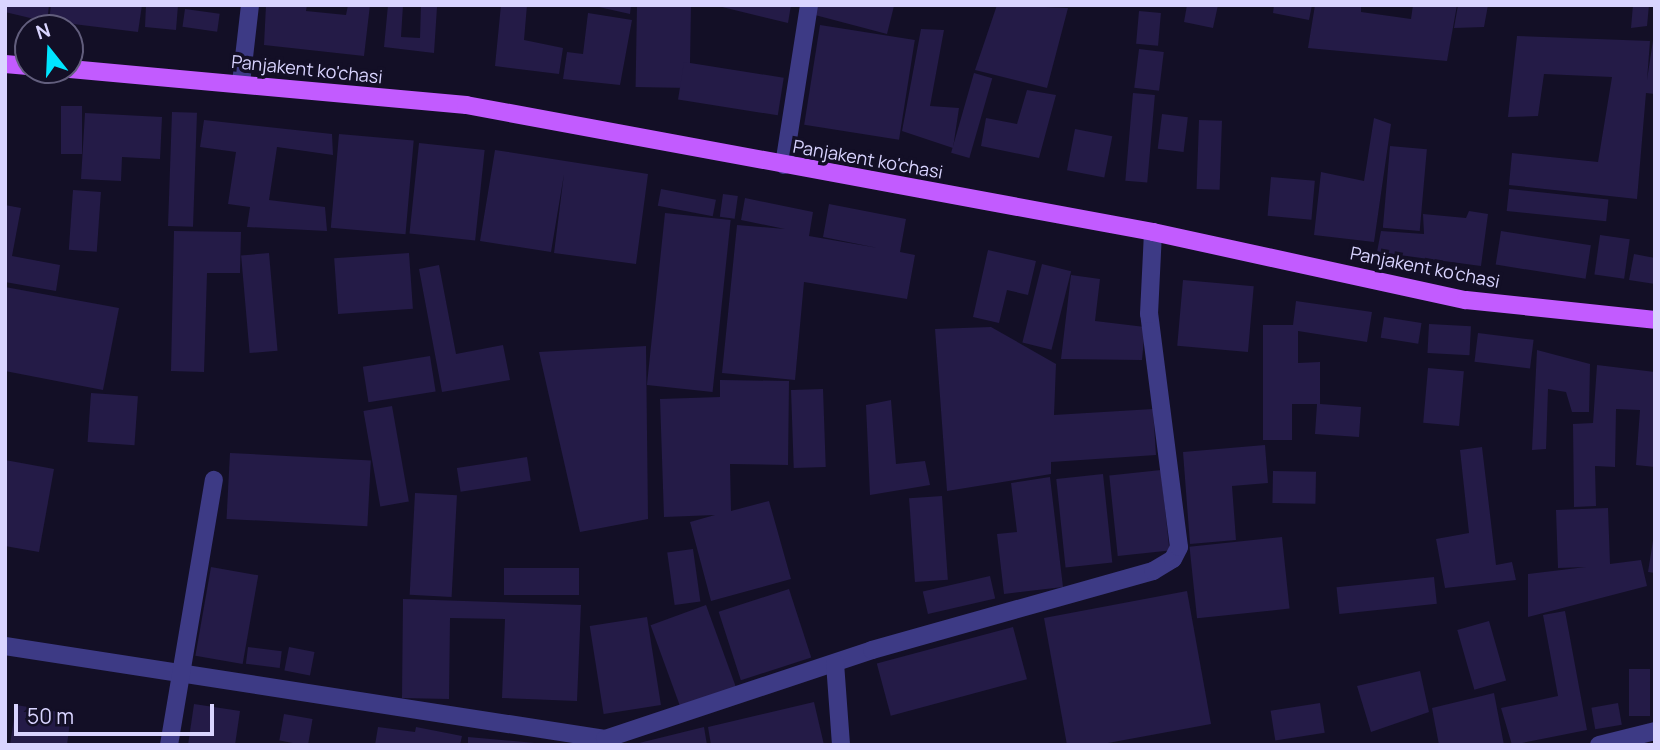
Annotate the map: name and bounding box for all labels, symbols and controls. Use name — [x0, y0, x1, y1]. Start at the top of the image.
north arrow — [14, 14, 84, 84]
text: N — [33, 16, 54, 45]
street label: Panjakent ko'chasi — [230, 50, 384, 88]
street label: Panjakent ko'chasi — [791, 135, 945, 183]
street label: Panjakent ko'chasi — [1348, 242, 1502, 292]
scale bar — [18, 690, 217, 734]
text: 50 m — [27, 702, 74, 730]

